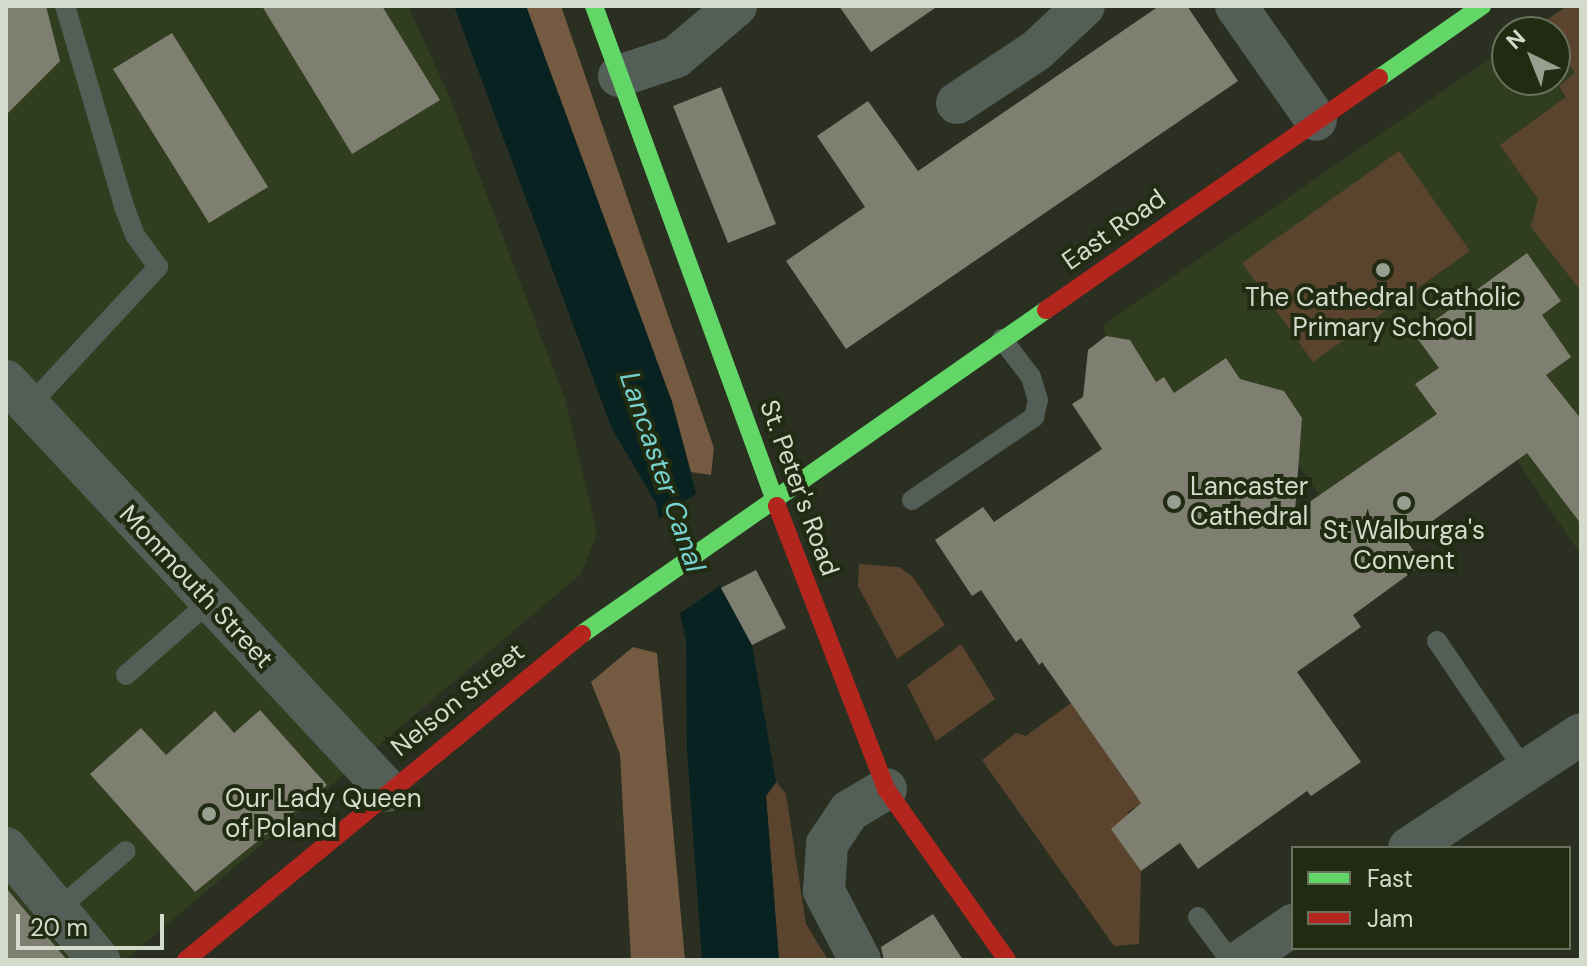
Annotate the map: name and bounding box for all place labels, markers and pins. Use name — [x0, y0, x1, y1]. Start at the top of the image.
marker: The Cathedral Catholic Primary School — [1374, 261, 1392, 279]
place label: The Cathedral Catholic Primary School — [1245, 282, 1521, 344]
place label: Lancaster Cathedral — [1190, 471, 1308, 532]
marker: Lancaster Cathedral — [1165, 493, 1183, 511]
marker: St Walburga's Convent — [1395, 494, 1413, 512]
place label: St Walburga's Convent — [1323, 515, 1485, 576]
place label: Our Lady Queen of Poland — [225, 783, 422, 844]
marker: Our Lady Queen of Poland — [200, 805, 218, 823]

